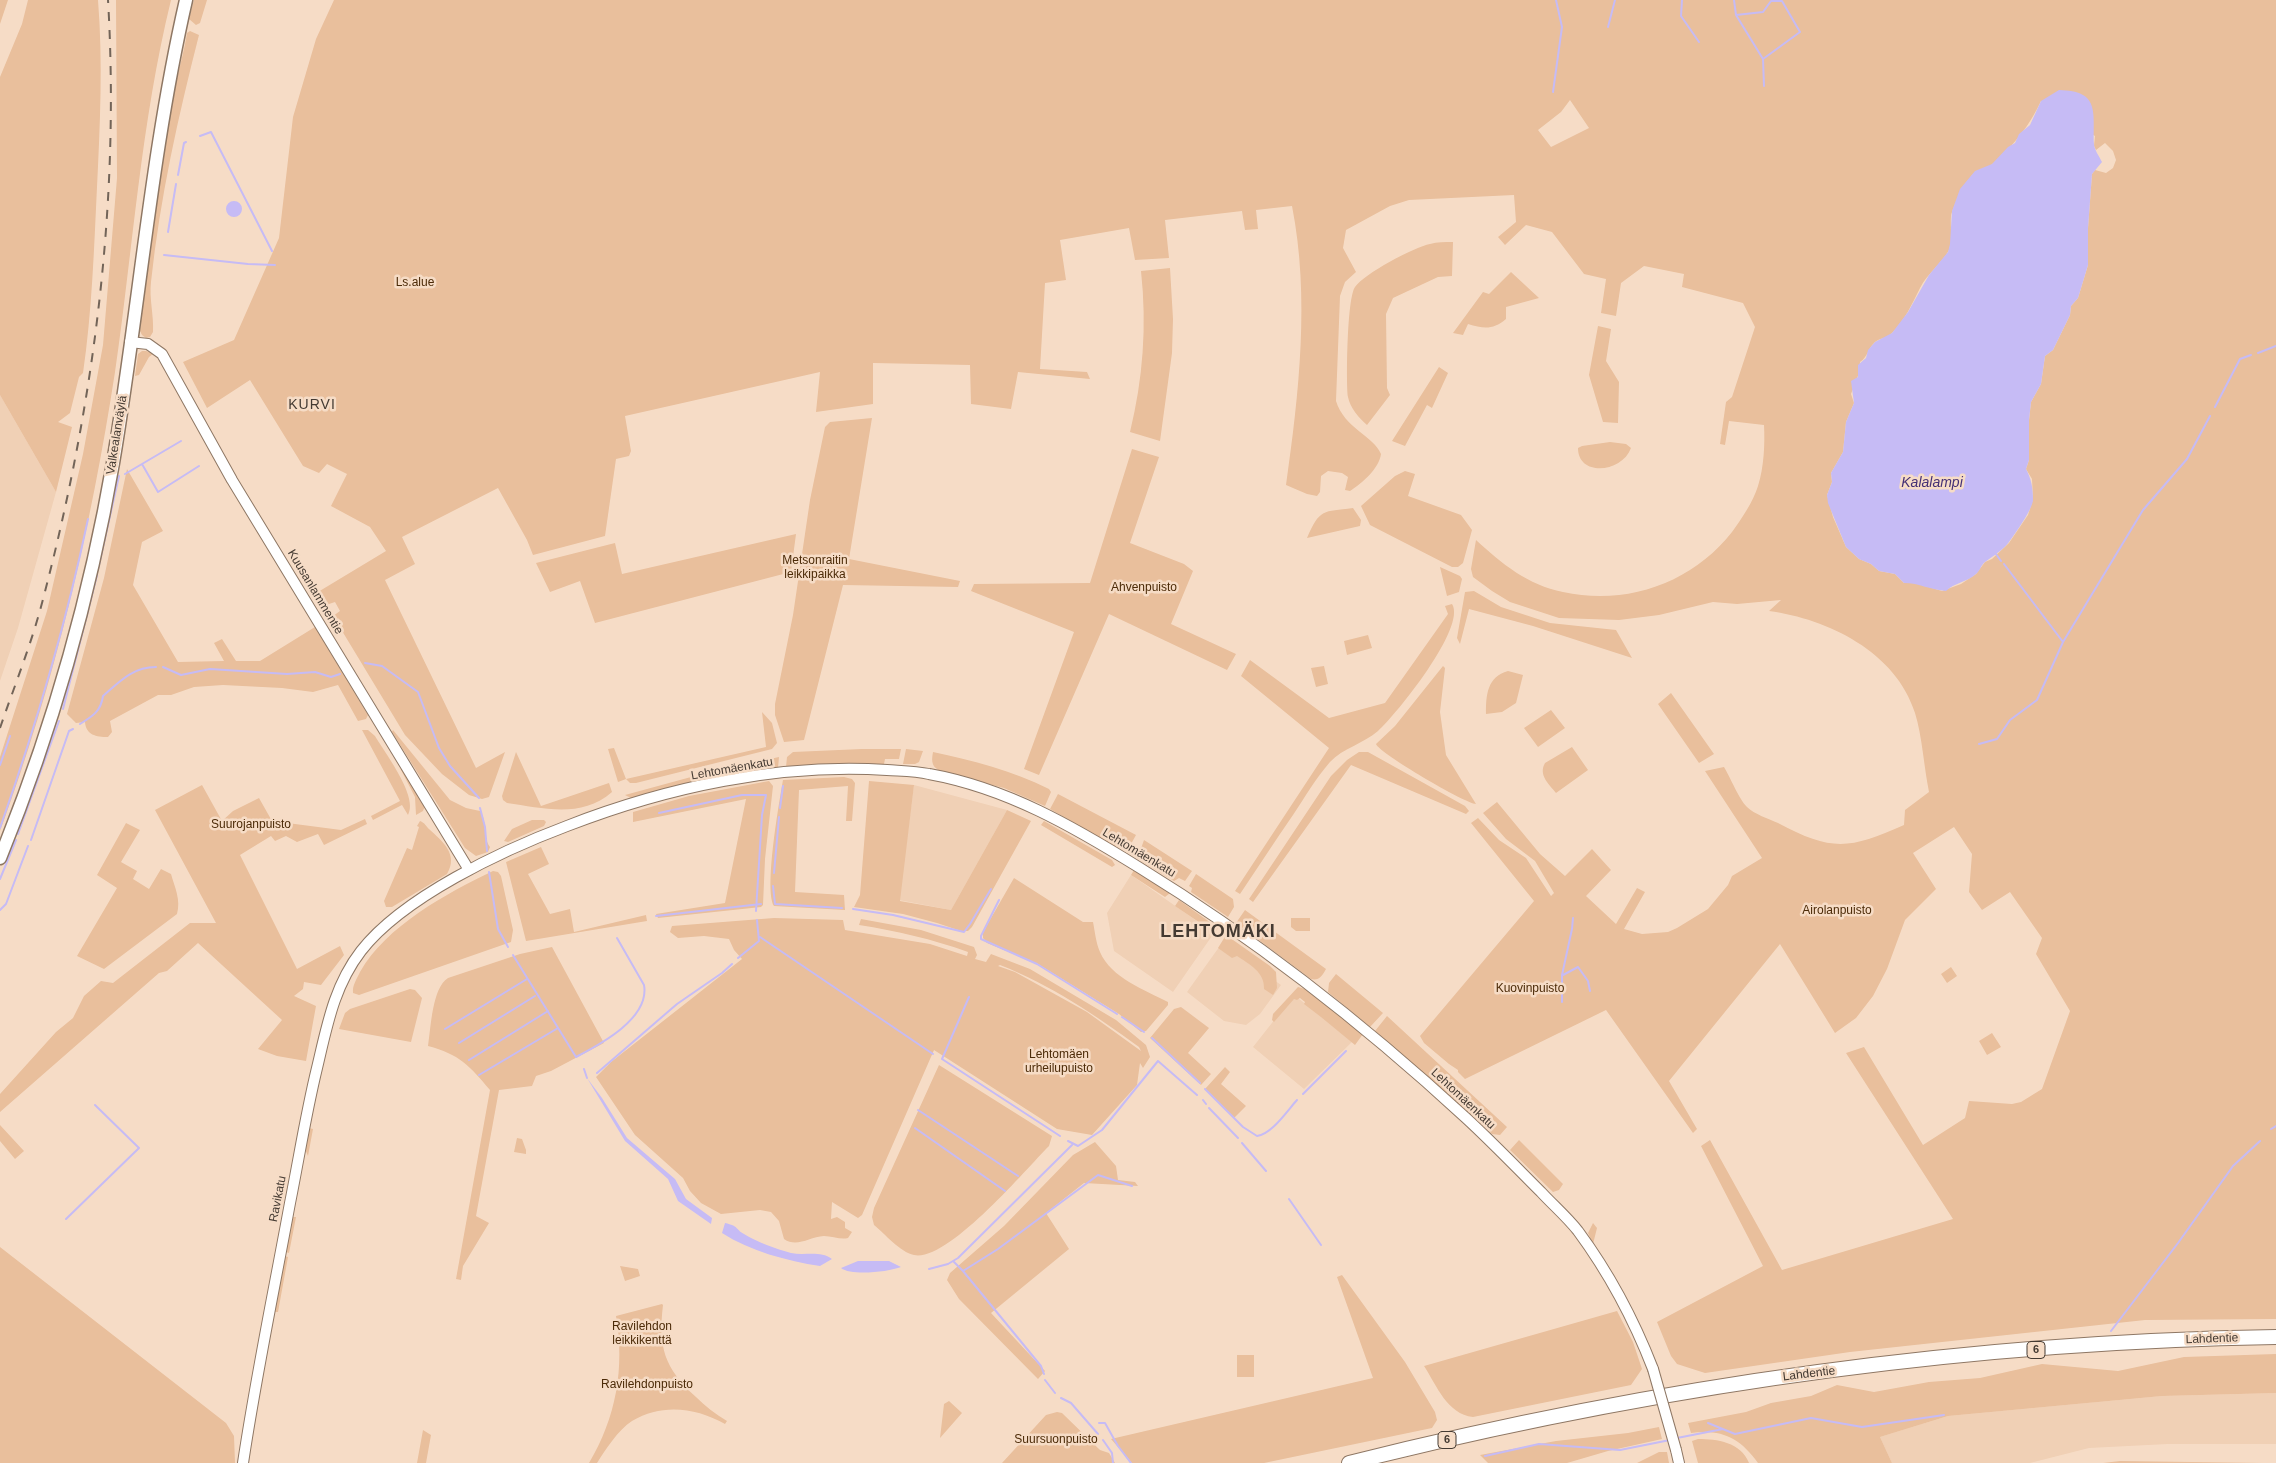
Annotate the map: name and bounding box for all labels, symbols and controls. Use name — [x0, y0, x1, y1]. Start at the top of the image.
park label: Ls.alue — [396, 276, 434, 290]
street label: Valkealanväylä — [104, 394, 130, 476]
district label: KURVI — [288, 397, 336, 413]
water label: Kalalampi — [1901, 475, 1963, 491]
street label: Kuusanlammentie — [284, 547, 346, 637]
park label: Metsonraitin leikkipaikka — [782, 554, 848, 582]
park label: Ahvenpuisto — [1111, 581, 1177, 595]
street label: Lehtomäenkatu — [690, 755, 774, 783]
park label: Suurojanpuisto — [211, 818, 291, 832]
street label: Lehtomäenkatu — [1100, 826, 1178, 880]
park label: Airolanpuisto — [1802, 904, 1872, 918]
district label: LEHTOMÄKI — [1159, 921, 1277, 943]
park label: Kuovinpuisto — [1496, 982, 1564, 996]
park label: Lehtomäen urheilupuisto — [1025, 1048, 1093, 1076]
street label: Lehtomäenkatu — [1428, 1066, 1498, 1132]
street label: Ravikatu — [266, 1175, 290, 1223]
park label: Ravilehdon leikkikenttä — [612, 1320, 672, 1348]
street label: Lahdentie — [2185, 1331, 2239, 1347]
road number: 6 — [2027, 1342, 2045, 1358]
street label: Lahdentie — [1782, 1364, 1836, 1384]
park label: Ravilehdonpuisto — [601, 1378, 693, 1392]
road number: 6 — [1438, 1432, 1456, 1448]
park label: Suursuonpuisto — [1014, 1433, 1098, 1447]

